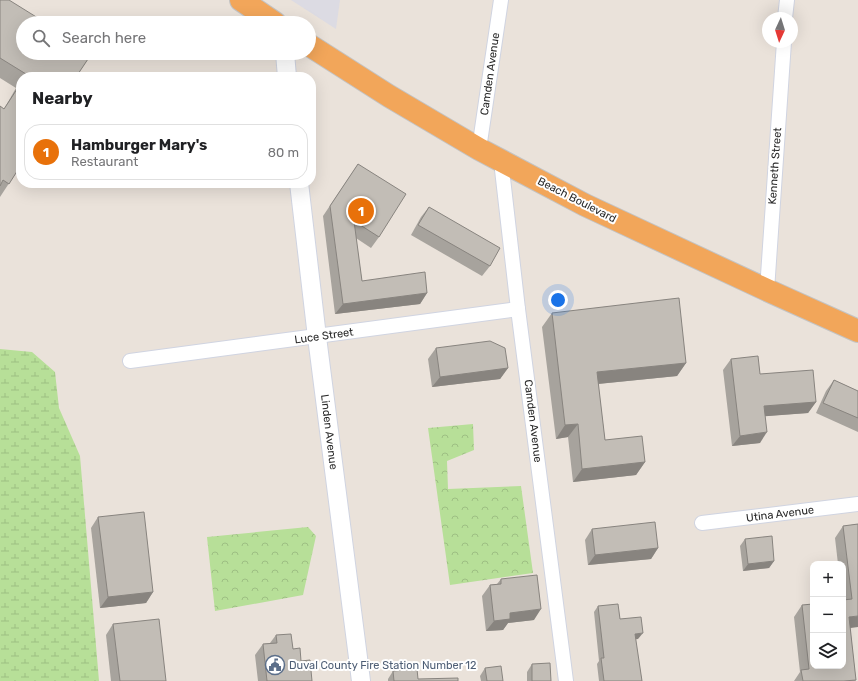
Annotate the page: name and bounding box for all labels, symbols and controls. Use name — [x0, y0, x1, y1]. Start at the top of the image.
north arrow — [762, 12, 798, 48]
search box — [16, 16, 316, 60]
icon: search — [30, 27, 52, 49]
text: Search here — [62, 29, 146, 47]
street label: Camden Avenue — [478, 32, 502, 116]
text: Nearby — [32, 88, 93, 108]
street label: Kenneth Street — [766, 126, 784, 205]
text: Hamburger Mary's — [71, 136, 207, 154]
text: 1 — [43, 145, 49, 160]
text: 80 m — [268, 145, 299, 160]
text: Restaurant — [71, 154, 138, 169]
street label: Beach Boulevard — [535, 175, 619, 225]
pin: 1 — [348, 196, 374, 226]
your location — [548, 290, 568, 310]
street label: Luce Street — [294, 325, 355, 347]
street label: Camden Avenue — [521, 379, 545, 463]
street label: Linden Avenue — [318, 394, 340, 470]
street label: Utina Avenue — [745, 503, 815, 525]
map controls — [810, 561, 846, 669]
button: + — [810, 561, 846, 597]
button: − — [810, 597, 846, 633]
button: layers — [810, 633, 846, 669]
public building icon: Duval County Fire Station Number 12 — [264, 654, 286, 676]
place label: Duval County Fire Station Number 12 — [289, 659, 477, 672]

